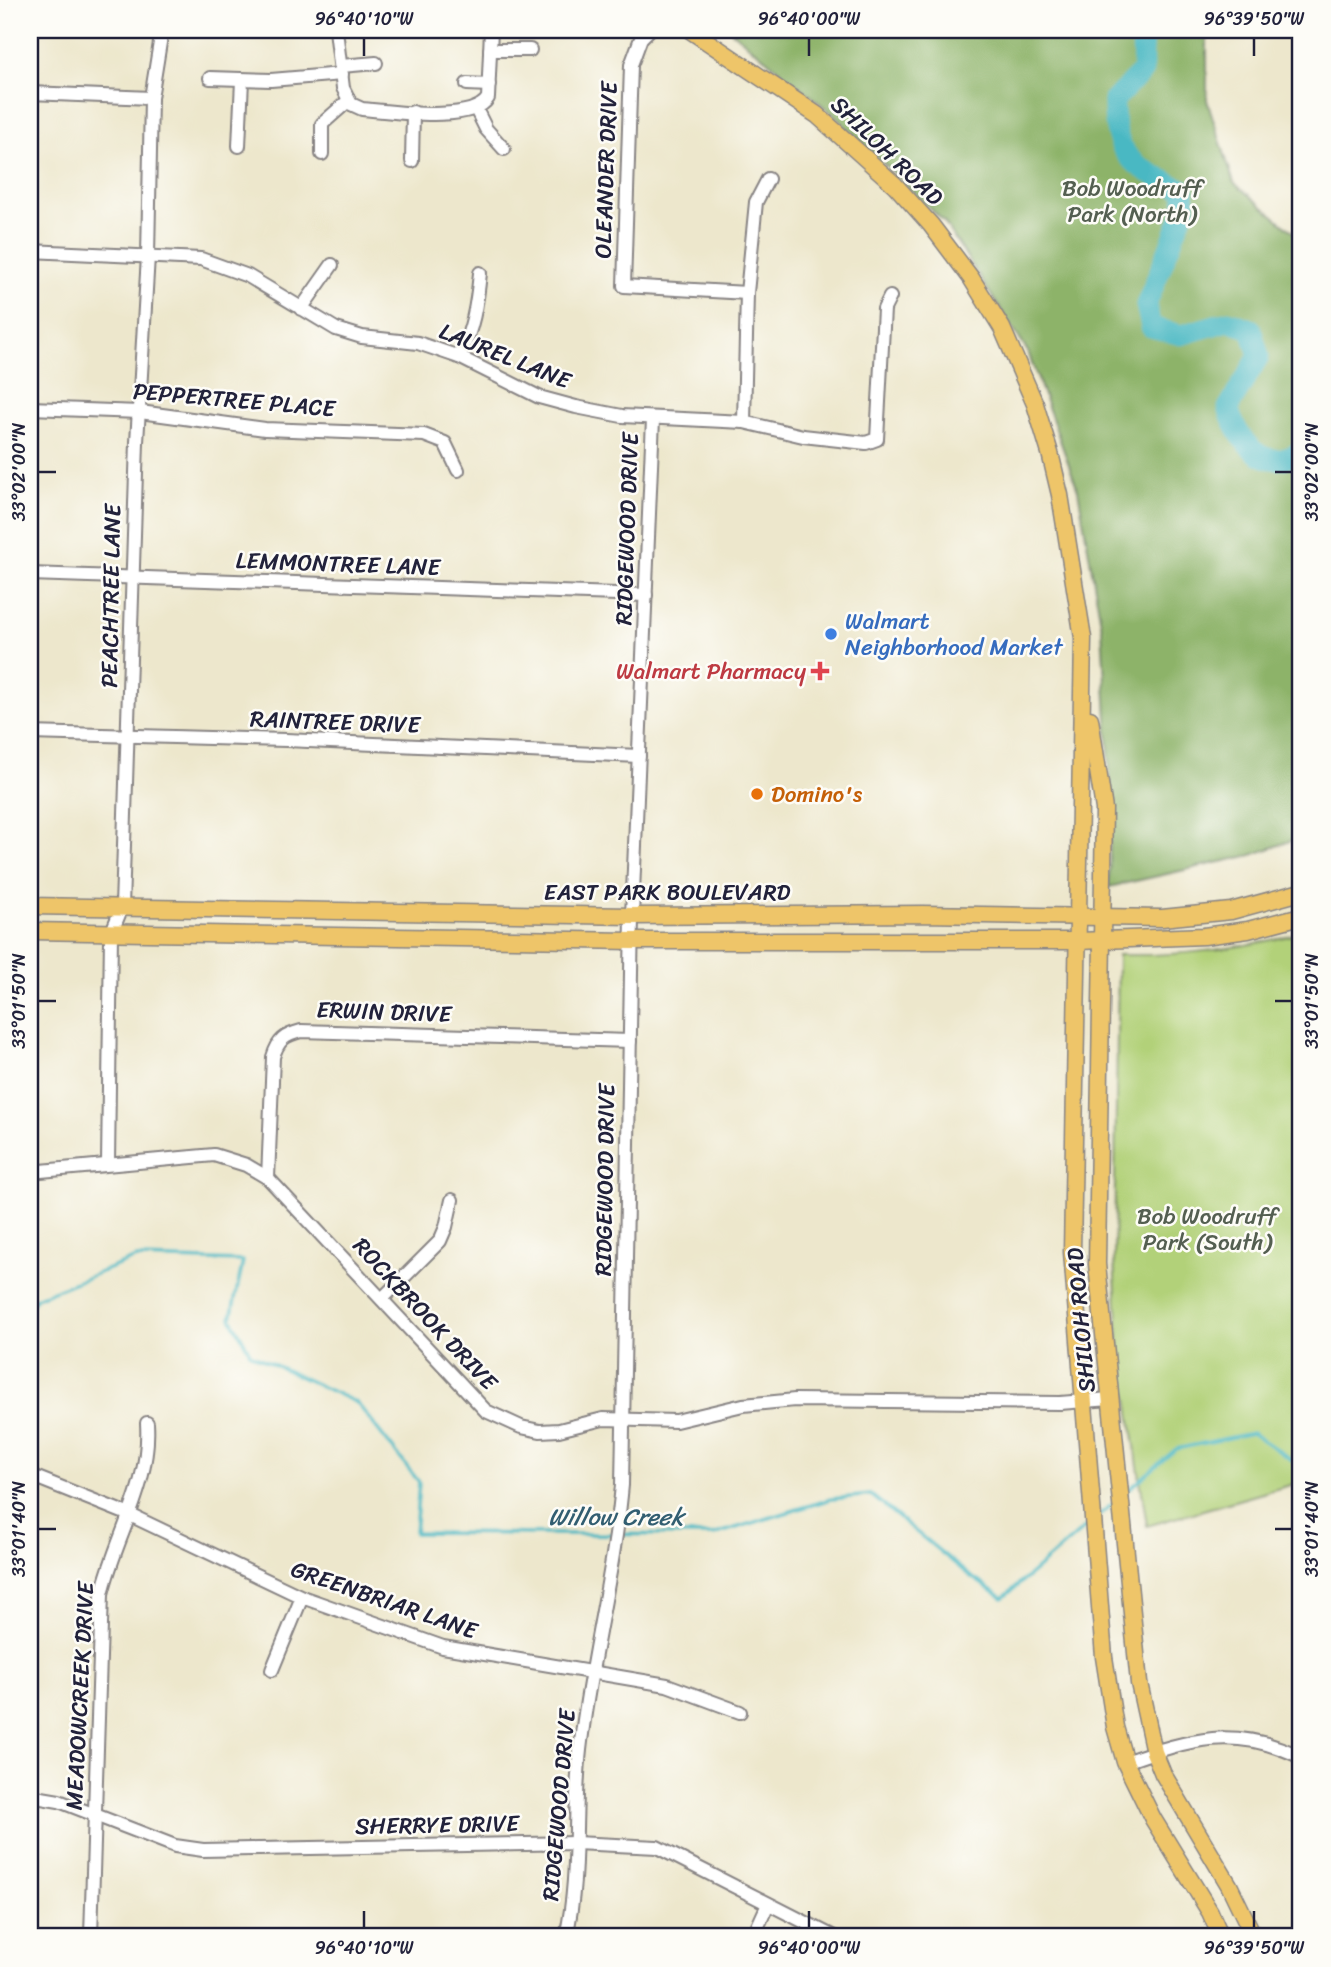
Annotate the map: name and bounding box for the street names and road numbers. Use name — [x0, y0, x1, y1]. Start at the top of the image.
street label: OLEANDER DRIVE — [582, 80, 630, 259]
street label: SHILOH ROAD — [820, 86, 954, 216]
street label: LAUREL LANE — [433, 311, 578, 401]
street label: PEPPERTREE PLACE — [131, 371, 338, 429]
street label: RIDGEWOOD DRIVE — [603, 431, 651, 626]
street label: PEACHTREE LANE — [89, 503, 133, 688]
street label: LEMMONTREE LANE — [235, 540, 442, 588]
street label: RAINTREE DRIVE — [249, 699, 422, 745]
street label: EAST PARK BOULEVARD — [544, 872, 791, 913]
street label: ERWIN DRIVE — [316, 989, 454, 1035]
street label: RIDGEWOOD DRIVE — [583, 1082, 627, 1277]
street label: ROCKBROOK DRIVE — [342, 1227, 508, 1401]
street label: SHILOH ROAD — [1054, 1246, 1108, 1394]
street label: GREENBRIAR LANE — [285, 1549, 484, 1651]
street label: MEADOWCREEK DRIVE — [54, 1580, 107, 1811]
street label: RIDGEWOOD DRIVE — [530, 1706, 588, 1903]
street label: SHERRYE DRIVE — [355, 1803, 521, 1847]

